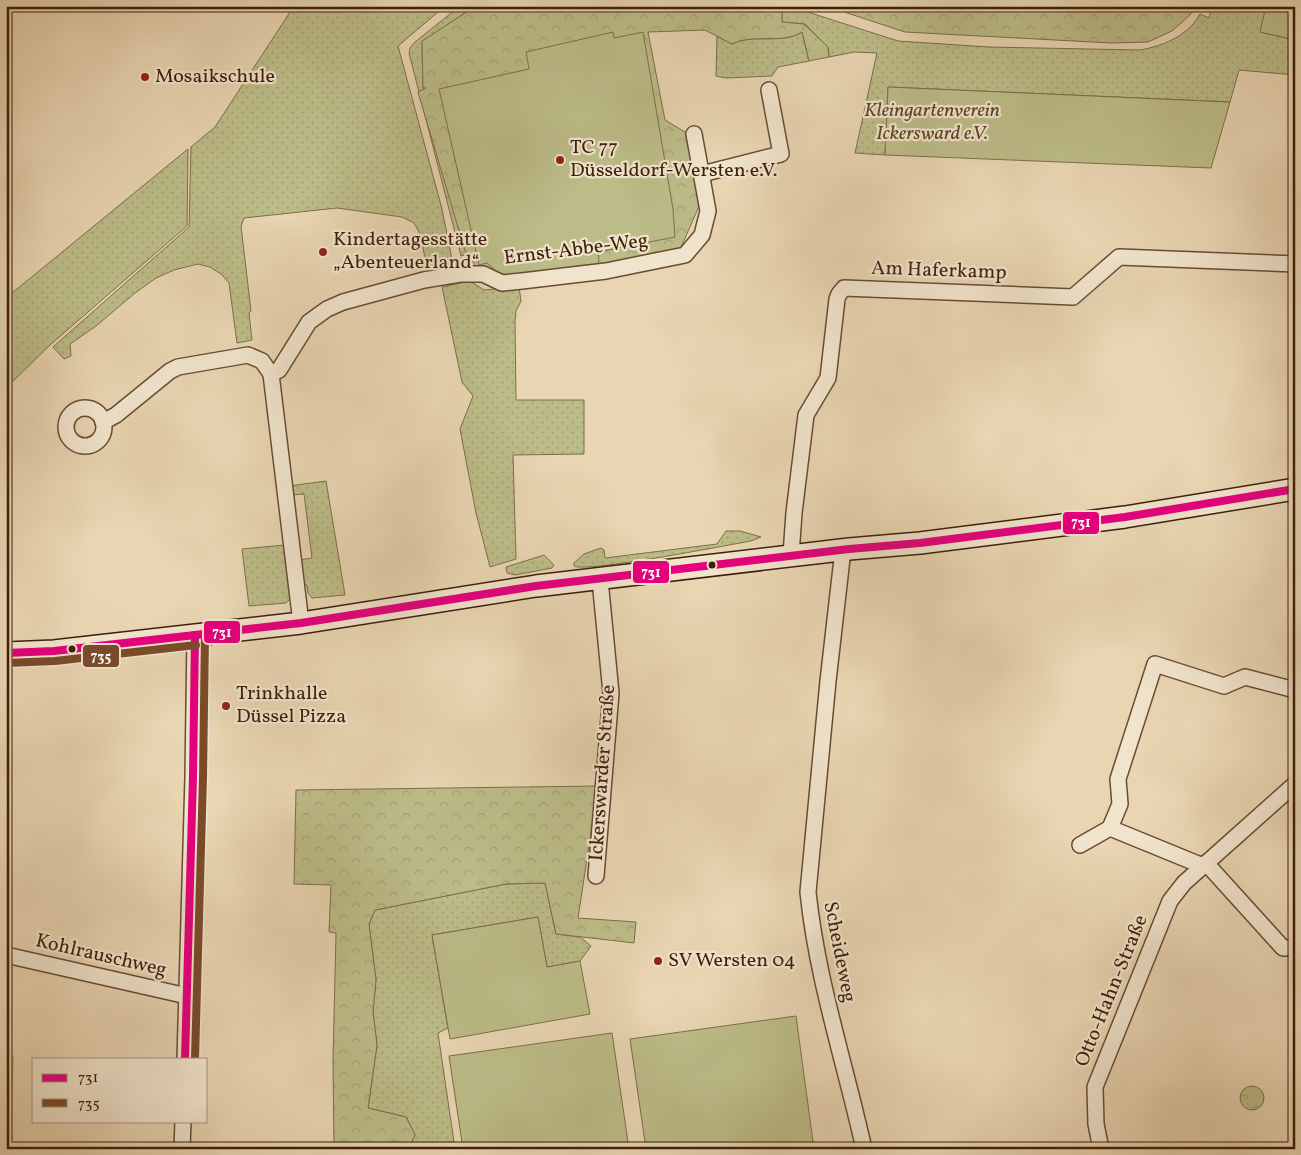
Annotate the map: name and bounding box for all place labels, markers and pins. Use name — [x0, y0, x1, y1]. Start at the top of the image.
place label: Mosaikschule — [155, 63, 275, 91]
marker: Mosaikschule — [139, 71, 151, 83]
place label: TC 77 Düsseldorf-Wersten e.V. — [570, 134, 778, 185]
marker: TC 77 Düsseldorf-Wersten e.V. — [554, 154, 566, 166]
place label: Kindertagesstätte „Abenteuerland“ — [333, 226, 487, 277]
marker: Kindertagesstätte „Abenteuerland“ — [317, 246, 329, 258]
unlabelled marker — [707, 560, 717, 570]
unlabelled marker — [67, 644, 77, 654]
place label: Trinkhalle Düssel Pizza — [236, 680, 346, 731]
marker: Trinkhalle Düssel Pizza — [220, 700, 232, 712]
place label: SV Wersten 04 — [668, 947, 796, 975]
marker: SV Wersten 04 — [652, 955, 664, 967]

